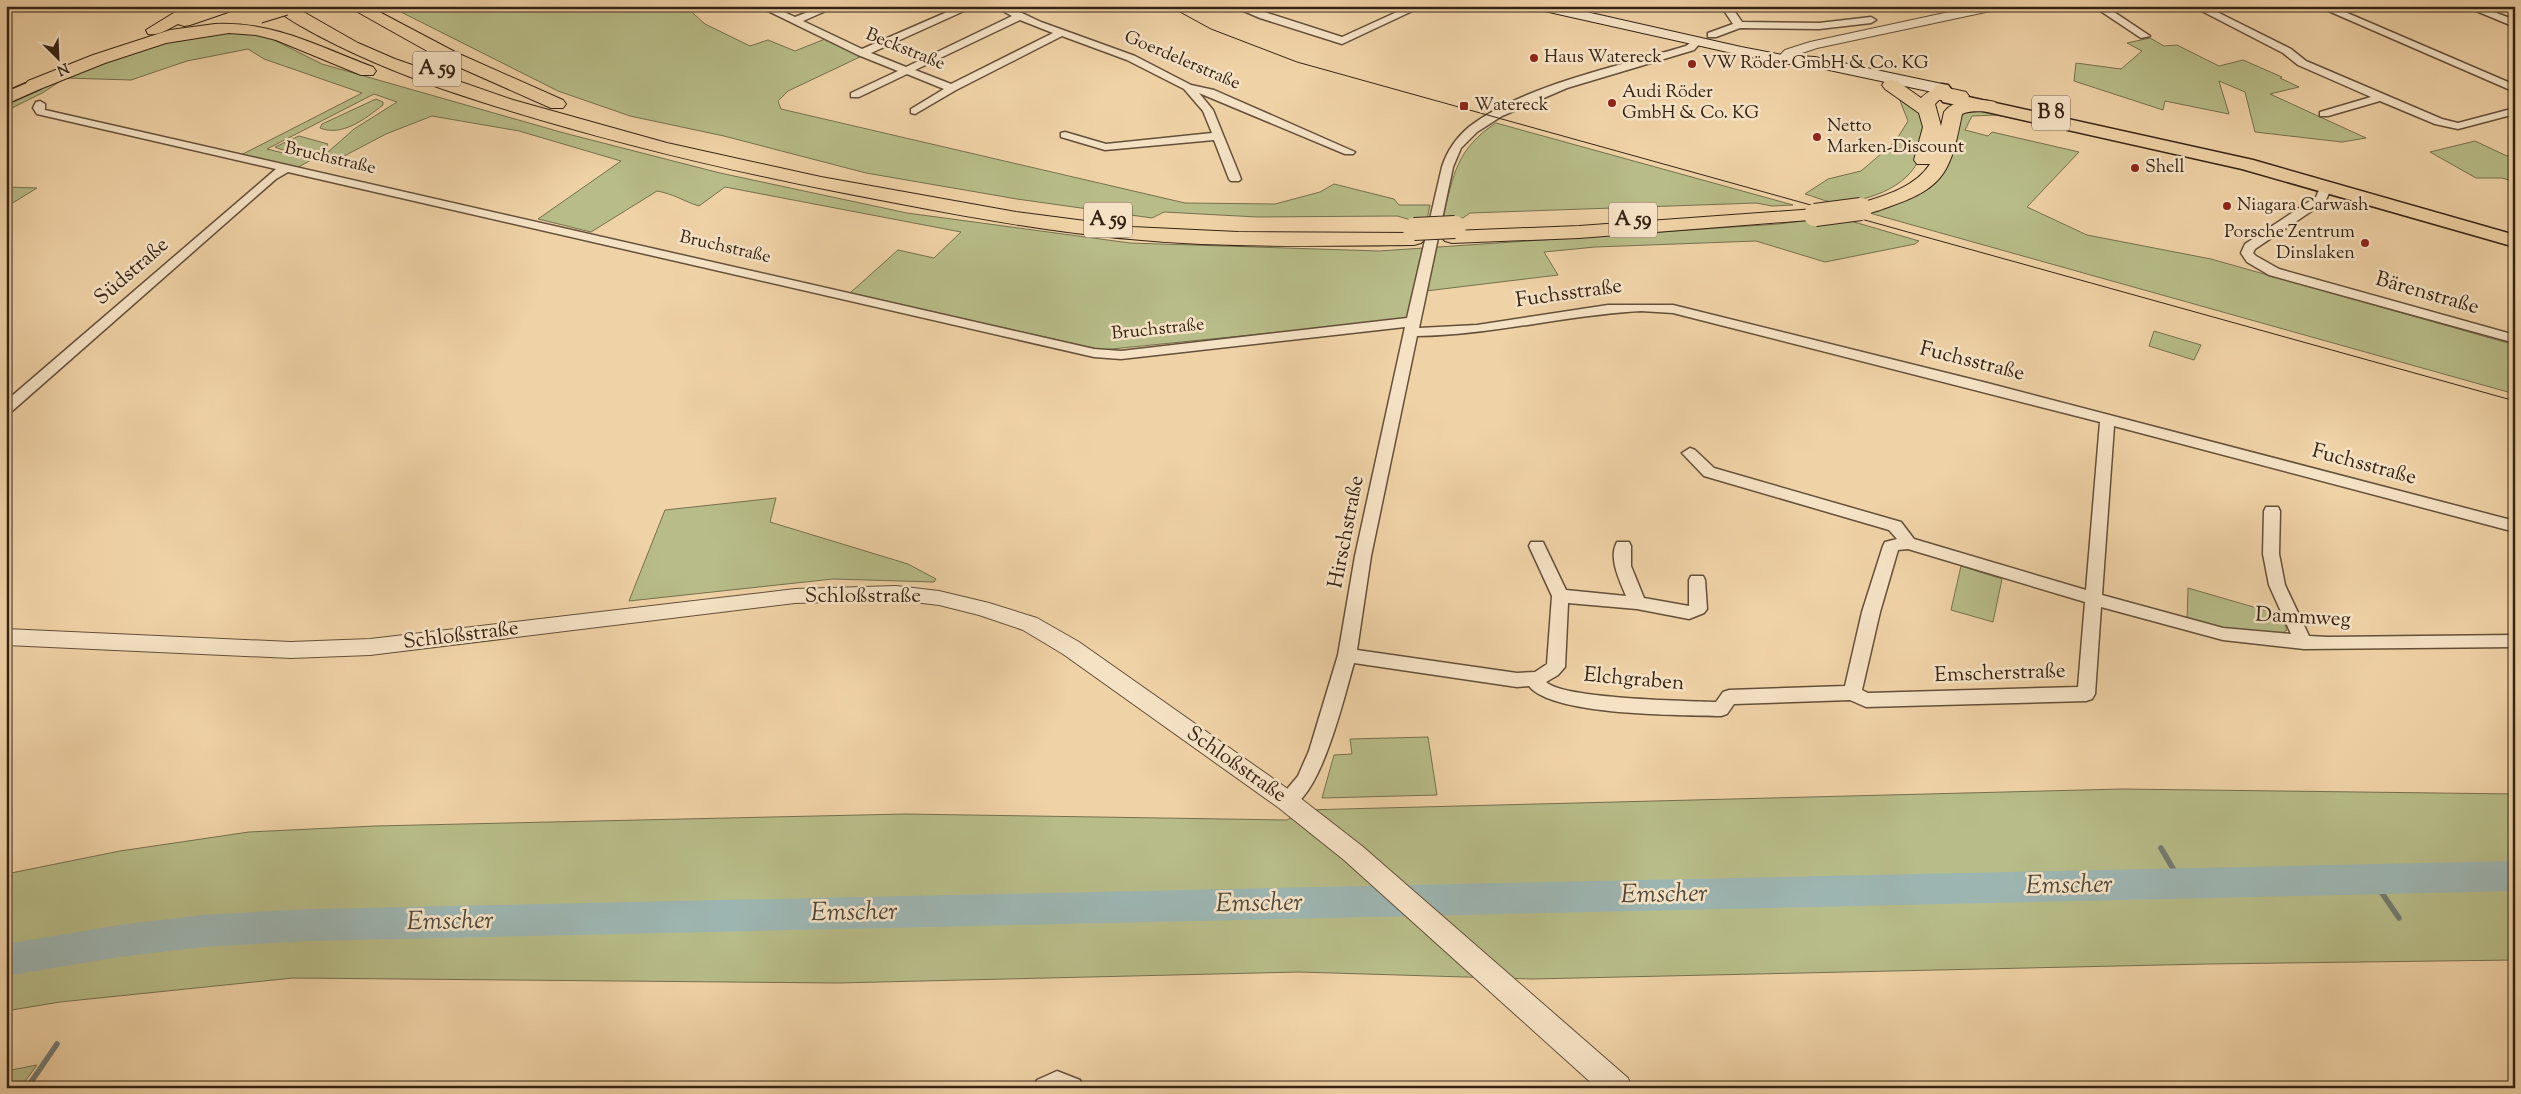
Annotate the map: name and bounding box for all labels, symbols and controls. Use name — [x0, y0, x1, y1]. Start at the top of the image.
street label: Beckstraße — [861, 22, 949, 78]
street label: Goerdelerstraße — [1120, 25, 1244, 97]
north arrow — [32, 32, 82, 82]
place label: Haus Watereck — [1544, 45, 1662, 71]
place label: VW Röder GmbH & Co. KG — [1702, 51, 1929, 77]
road number: A 59 — [413, 52, 461, 86]
marker: Haus Watereck — [1528, 52, 1540, 64]
text: N — [53, 57, 72, 79]
marker: VW Röder GmbH & Co. KG — [1686, 58, 1698, 70]
place label: Audi Röder GmbH & Co. KG — [1622, 80, 1759, 127]
place label: Watereck — [1474, 93, 1549, 119]
road number: B 8 — [2032, 96, 2070, 130]
marker: Audi Röder GmbH & Co. KG — [1606, 97, 1618, 109]
marker: Watereck — [1458, 100, 1470, 112]
place label: Netto Marken-Discount — [1827, 114, 1964, 161]
marker: Netto Marken-Discount — [1811, 131, 1823, 143]
street label: Bruchstraße — [282, 136, 378, 182]
place label: Shell — [2145, 155, 2184, 181]
marker: Shell — [2129, 162, 2141, 174]
place label: Niagara Carwash — [2237, 193, 2369, 219]
marker: Niagara Carwash — [2221, 200, 2233, 212]
road number: A 59 — [1084, 202, 1132, 238]
road number: A 59 — [1609, 202, 1657, 238]
place label: Porsche Zentrum Dinslaken — [2224, 220, 2355, 267]
street label: Bruchstraße — [677, 225, 773, 271]
street label: Südstraße — [88, 231, 176, 313]
marker: Porsche Zentrum Dinslaken — [2359, 237, 2371, 249]
street label: Bärenstraße — [2372, 265, 2482, 323]
street label: Fuchsstraße — [1514, 272, 1624, 316]
street label: Bruchstraße — [1110, 312, 1206, 348]
street label: Fuchsstraße — [1916, 334, 2028, 390]
street label: Fuchsstraße — [2308, 437, 2420, 493]
street label: Hirschstraße — [1321, 473, 1373, 591]
street label: Schloßstraße — [805, 582, 921, 612]
street label: Dammweg — [2254, 601, 2352, 635]
street label: Schloßstraße — [401, 614, 521, 658]
street label: Emscherstraße — [1934, 657, 2066, 691]
street label: Elchgraben — [1582, 661, 1686, 699]
street label: Schloßstraße — [1180, 719, 1292, 811]
water label: Emscher — [2025, 867, 2113, 905]
water label: Emscher — [1620, 876, 1708, 914]
water label: Emscher — [1215, 885, 1303, 923]
water label: Emscher — [810, 894, 898, 932]
water label: Emscher — [406, 903, 494, 941]

